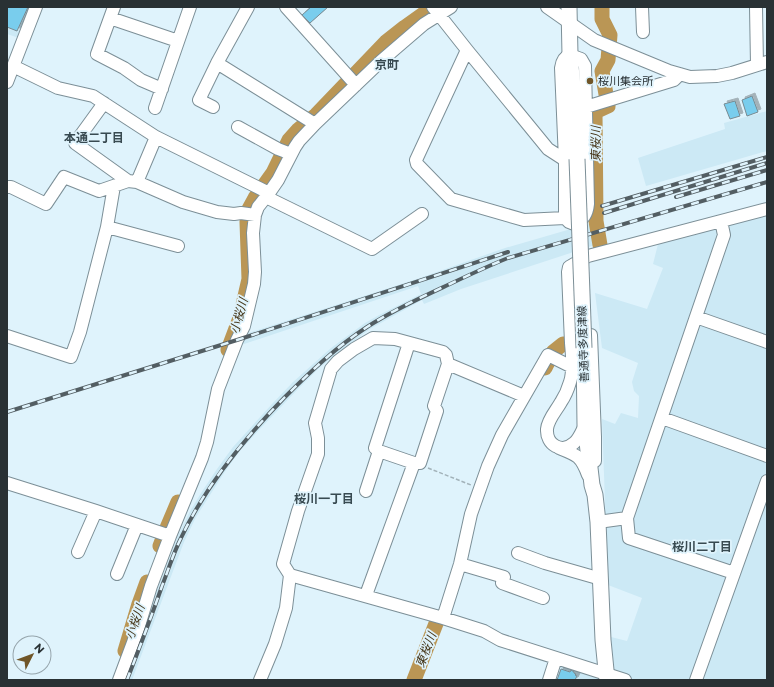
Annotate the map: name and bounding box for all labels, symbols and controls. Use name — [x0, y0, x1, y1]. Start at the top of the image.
district label: 京町 — [375, 57, 399, 72]
place label: 桜川集会所 — [598, 74, 654, 88]
marker: 桜川集会所 — [585, 76, 595, 86]
water label: 東桜川 — [588, 124, 603, 162]
district label: 本通二丁目 — [64, 130, 124, 145]
water label: 小桜川 — [226, 295, 251, 335]
street label: 善通寺多度津線 — [575, 305, 591, 383]
district label: 桜川一丁目 — [294, 491, 354, 506]
district label: 桜川二丁目 — [672, 539, 732, 554]
water label: 小桜川 — [122, 600, 148, 641]
water label: 東桜川 — [412, 628, 440, 669]
north arrow — [12, 635, 52, 675]
text: N — [31, 640, 48, 656]

